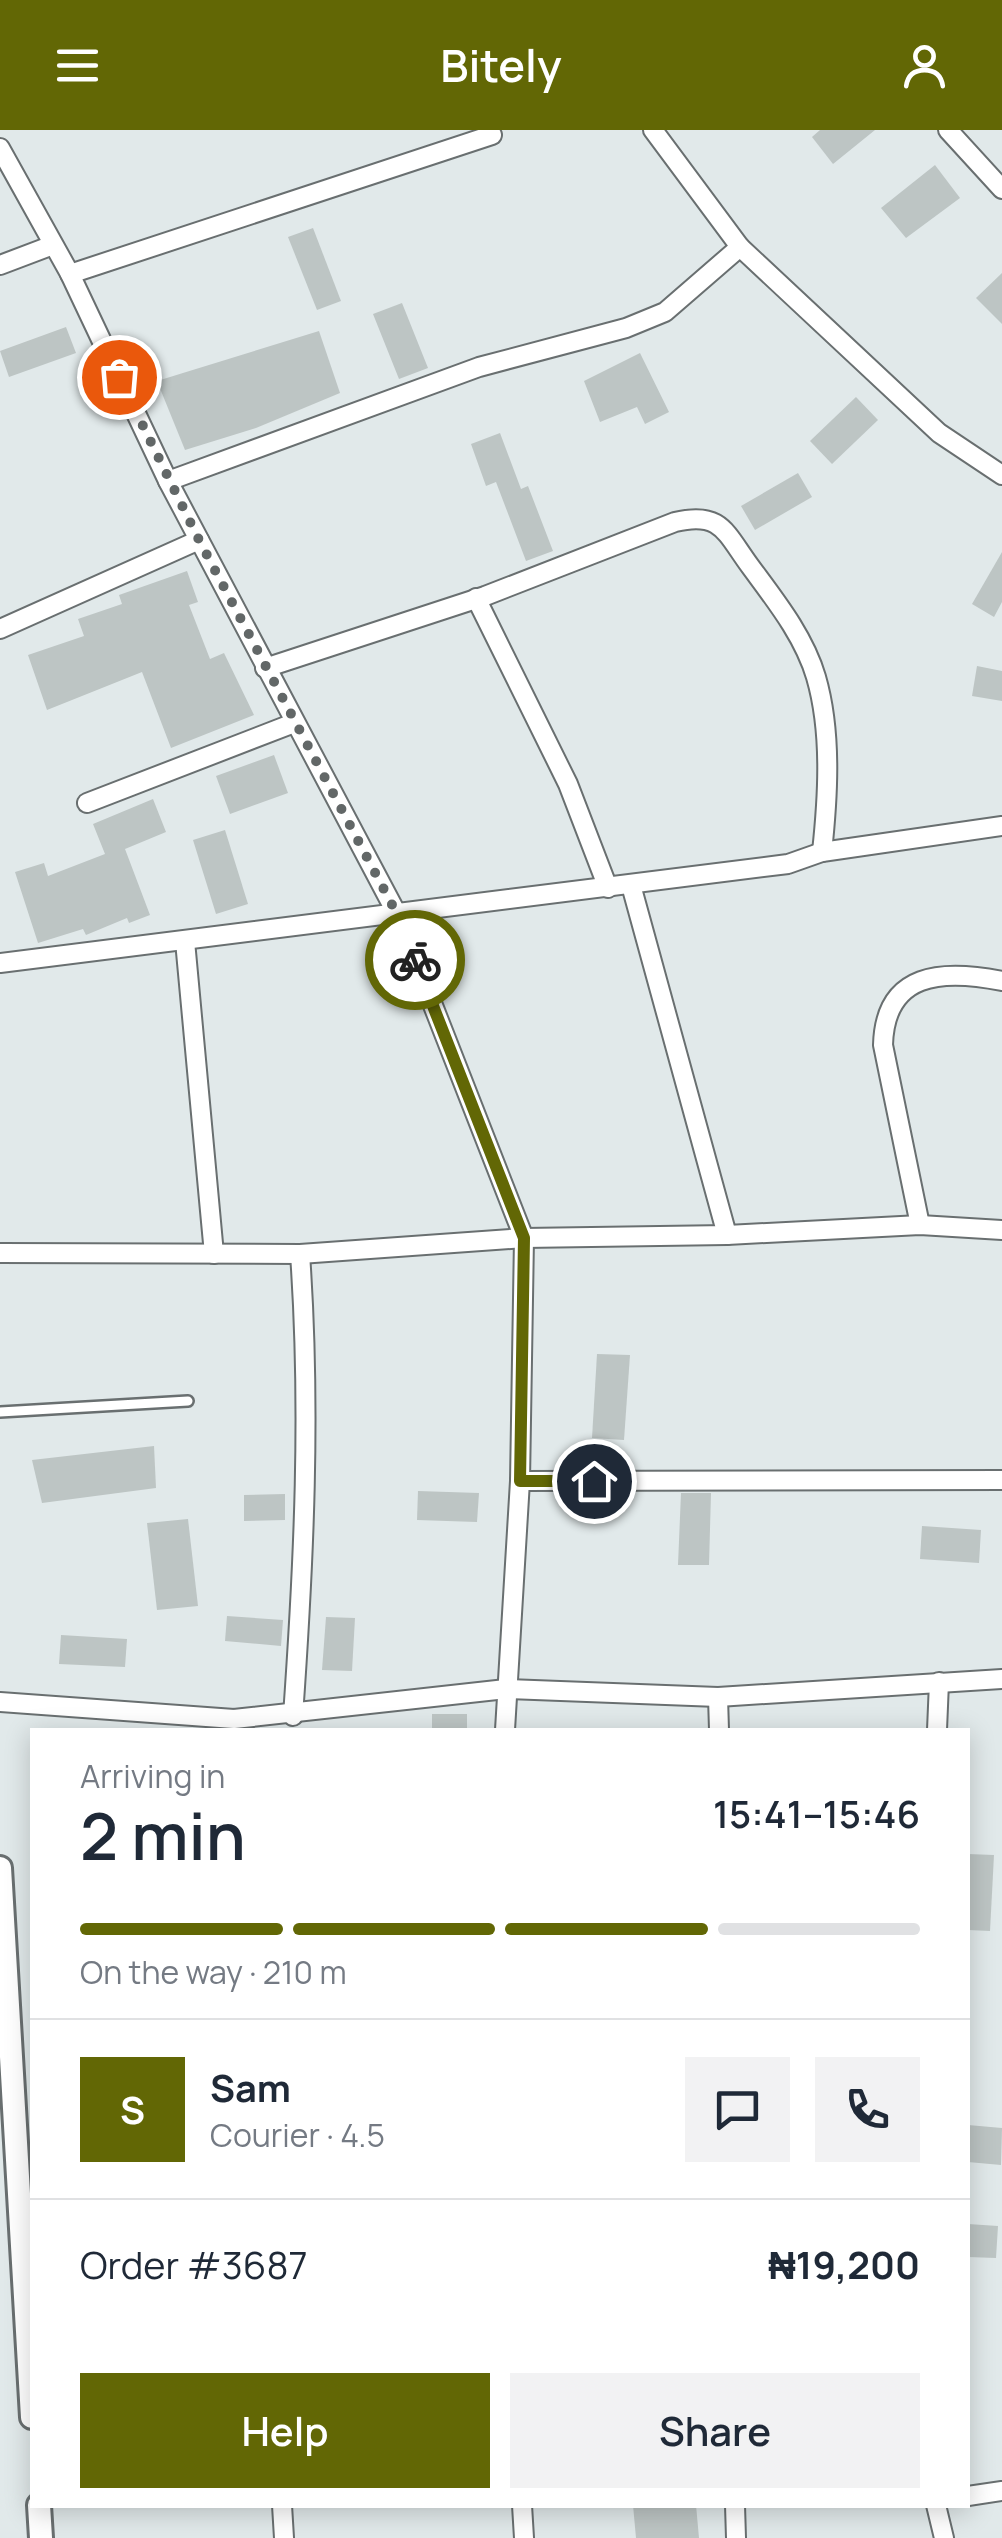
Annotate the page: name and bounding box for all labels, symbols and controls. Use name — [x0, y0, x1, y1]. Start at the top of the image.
text: Bitely — [440, 34, 562, 96]
icon: menu — [50, 38, 105, 93]
icon: person — [897, 38, 952, 93]
pin — [77, 335, 162, 420]
icon: bag — [92, 350, 147, 405]
courier — [365, 910, 465, 1010]
icon: bike — [388, 933, 443, 988]
pin — [552, 1439, 637, 1524]
icon: home — [567, 1454, 622, 1509]
text: Arriving in — [80, 1754, 225, 1798]
text: 15:41–15:46 — [713, 1787, 920, 1839]
text: 2 min — [80, 1791, 246, 1880]
text: On the way · 210 m — [80, 1950, 347, 1994]
button: chat — [685, 2057, 790, 2162]
button: phone — [815, 2057, 920, 2162]
text: Sam — [210, 2061, 291, 2113]
text: S — [120, 2083, 145, 2135]
text: Courier · 4.5 — [210, 2113, 385, 2157]
text: Order #3687 — [80, 2238, 308, 2290]
text: ₦19,200 — [768, 2238, 920, 2290]
button: Help — [80, 2373, 490, 2488]
button: Share — [510, 2373, 920, 2488]

